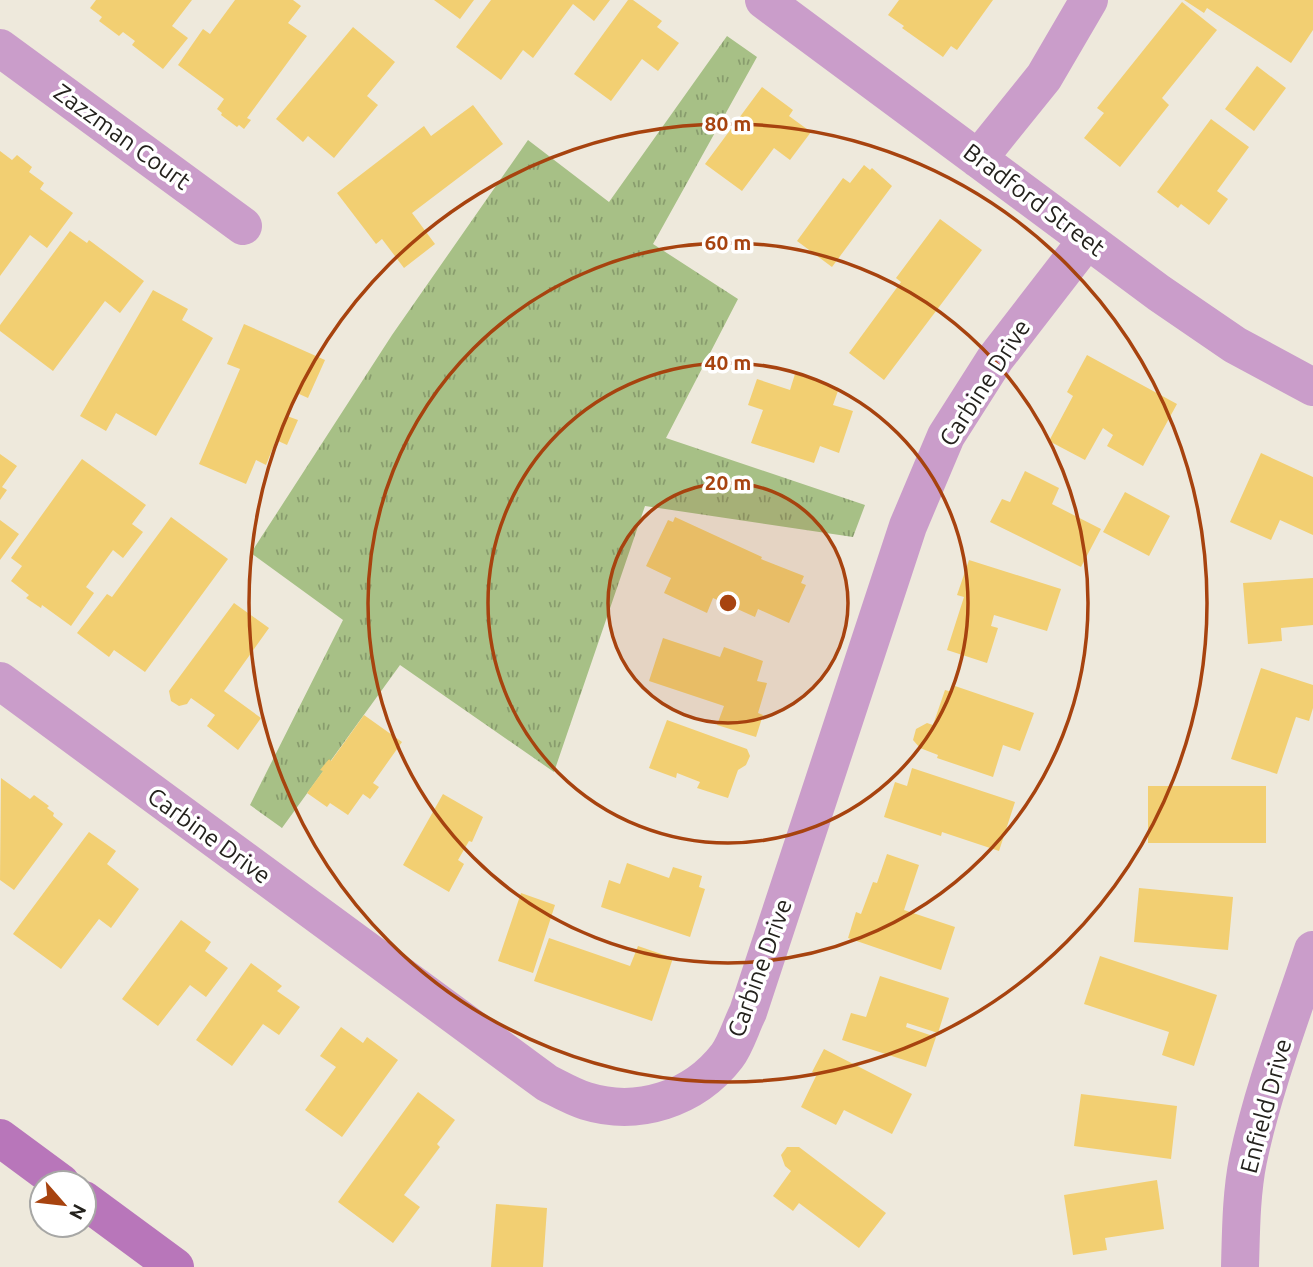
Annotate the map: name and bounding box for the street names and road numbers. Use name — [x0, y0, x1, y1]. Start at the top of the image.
street label: Zazzman Court — [49, 78, 196, 195]
street label: Bradford Street — [959, 138, 1111, 262]
street label: Carbine Drive — [934, 314, 1035, 451]
street label: Carbine Drive — [143, 782, 276, 889]
street label: Carbine Drive — [722, 895, 797, 1041]
street label: Enfield Drive — [1235, 1036, 1296, 1176]

